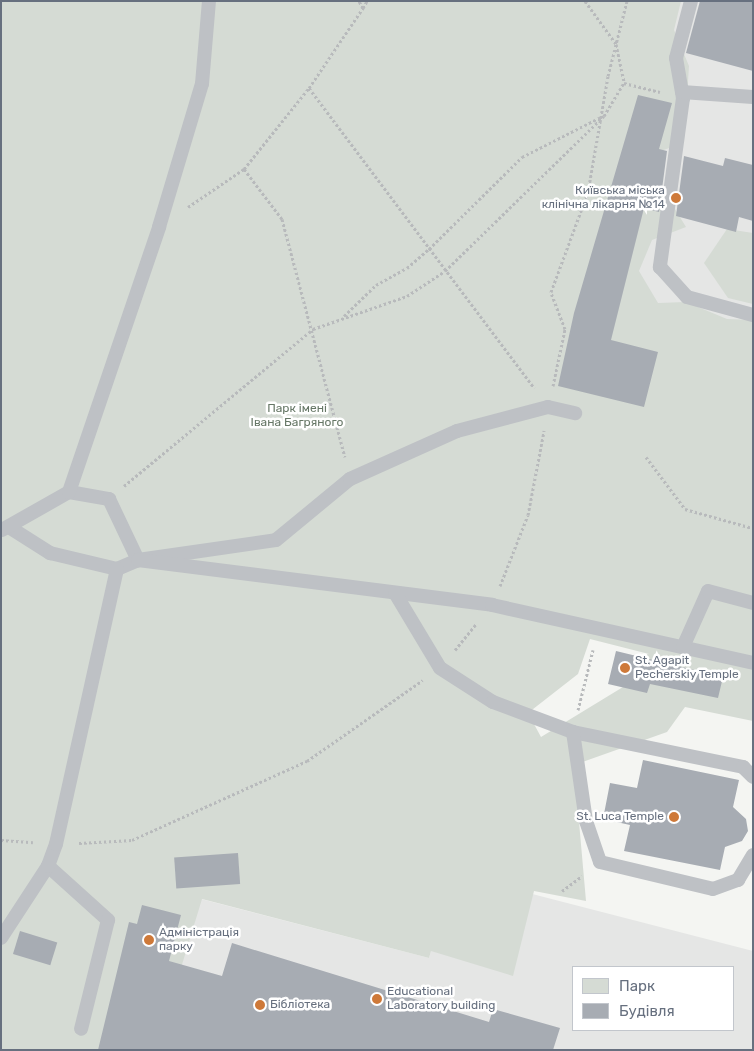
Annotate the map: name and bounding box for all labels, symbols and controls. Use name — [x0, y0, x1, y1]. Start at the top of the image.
place label: Київська міська клінічна лікарня №14 — [542, 184, 665, 212]
marker: Київська міська клінічна лікарня №14 — [669, 191, 683, 205]
park label: Парк імені Івана Багряного — [251, 402, 343, 430]
place label: St. Agapit Pecherskiy Temple — [635, 654, 739, 682]
marker: St. Agapit Pecherskiy Temple — [619, 662, 631, 674]
place label: St. Luca Temple — [576, 810, 664, 824]
marker: St. Luca Temple — [668, 811, 680, 823]
place label: Адміністрація парку — [159, 926, 239, 954]
marker: Адміністрація парку — [143, 934, 155, 946]
legend — [572, 966, 734, 1031]
text: Парк — [619, 977, 655, 995]
place label: Educational Laboratory building — [387, 985, 496, 1013]
marker: Educational Laboratory building — [371, 993, 383, 1005]
place label: Бібліотека — [270, 998, 330, 1012]
marker: Бібліотека — [254, 999, 266, 1011]
text: Будівля — [619, 1002, 675, 1020]

